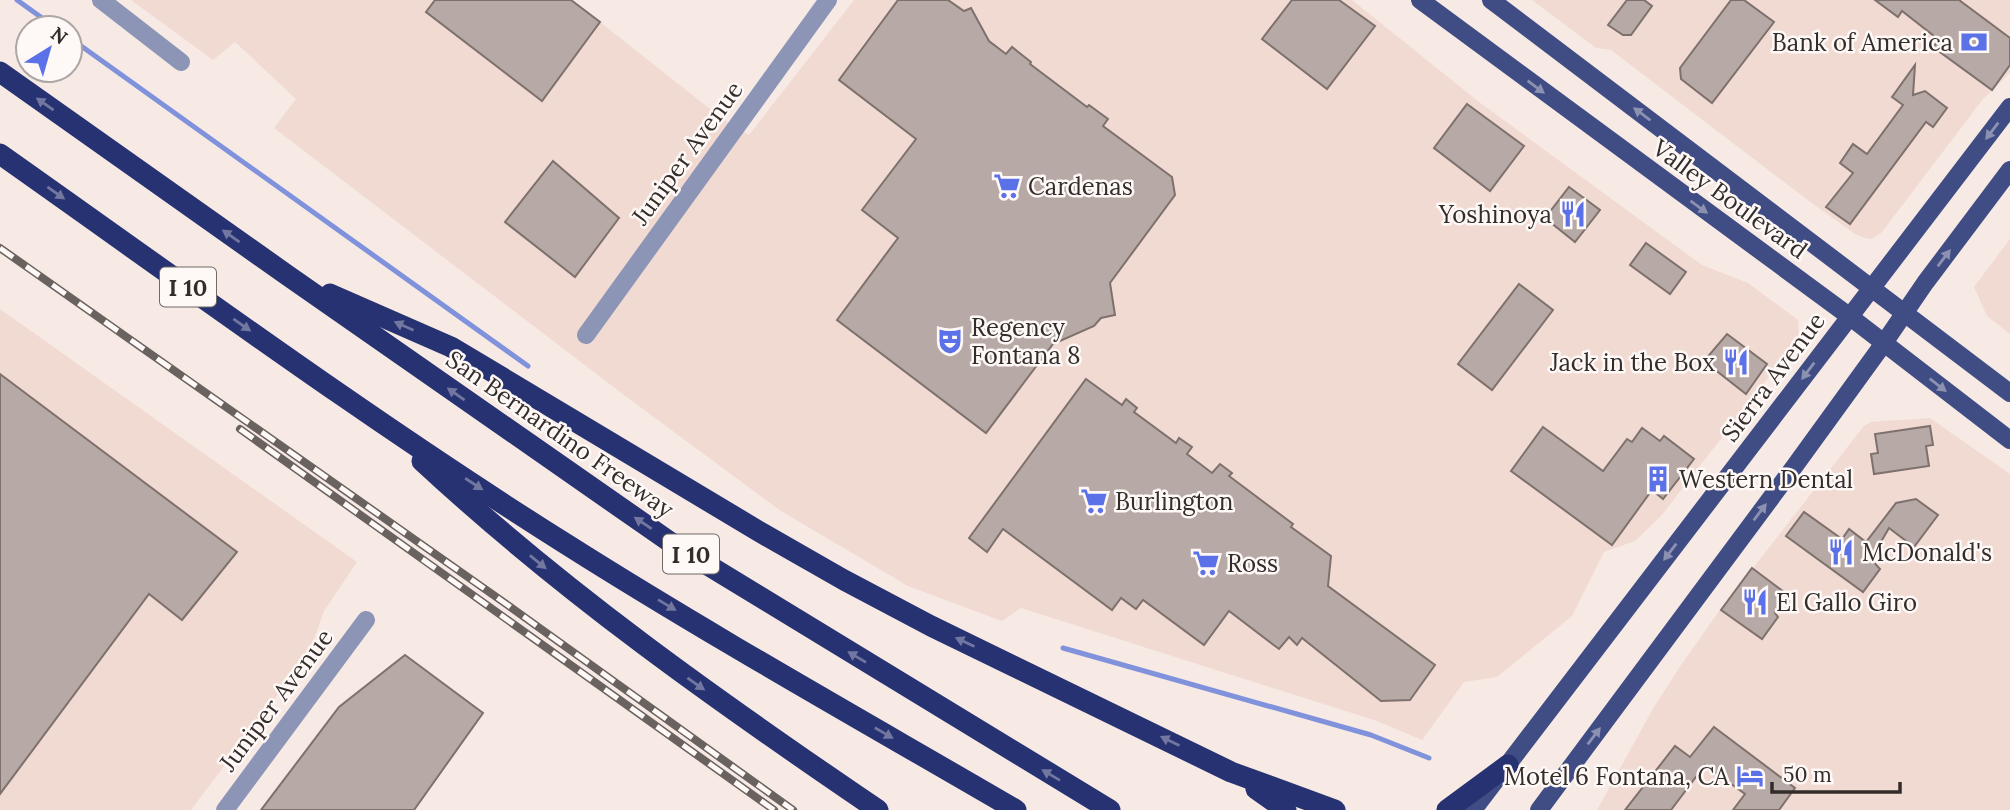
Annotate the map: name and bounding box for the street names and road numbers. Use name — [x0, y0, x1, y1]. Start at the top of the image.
street label: Juniper Avenue — [624, 75, 750, 232]
street label: Valley Boulevard — [1646, 132, 1814, 266]
road number: I 10 — [160, 268, 216, 306]
street label: Sierra Avenue — [1714, 306, 1832, 448]
street label: San Bernardino Freeway — [440, 344, 680, 525]
road number: I 10 — [663, 534, 719, 574]
street label: Juniper Avenue — [212, 623, 340, 778]

